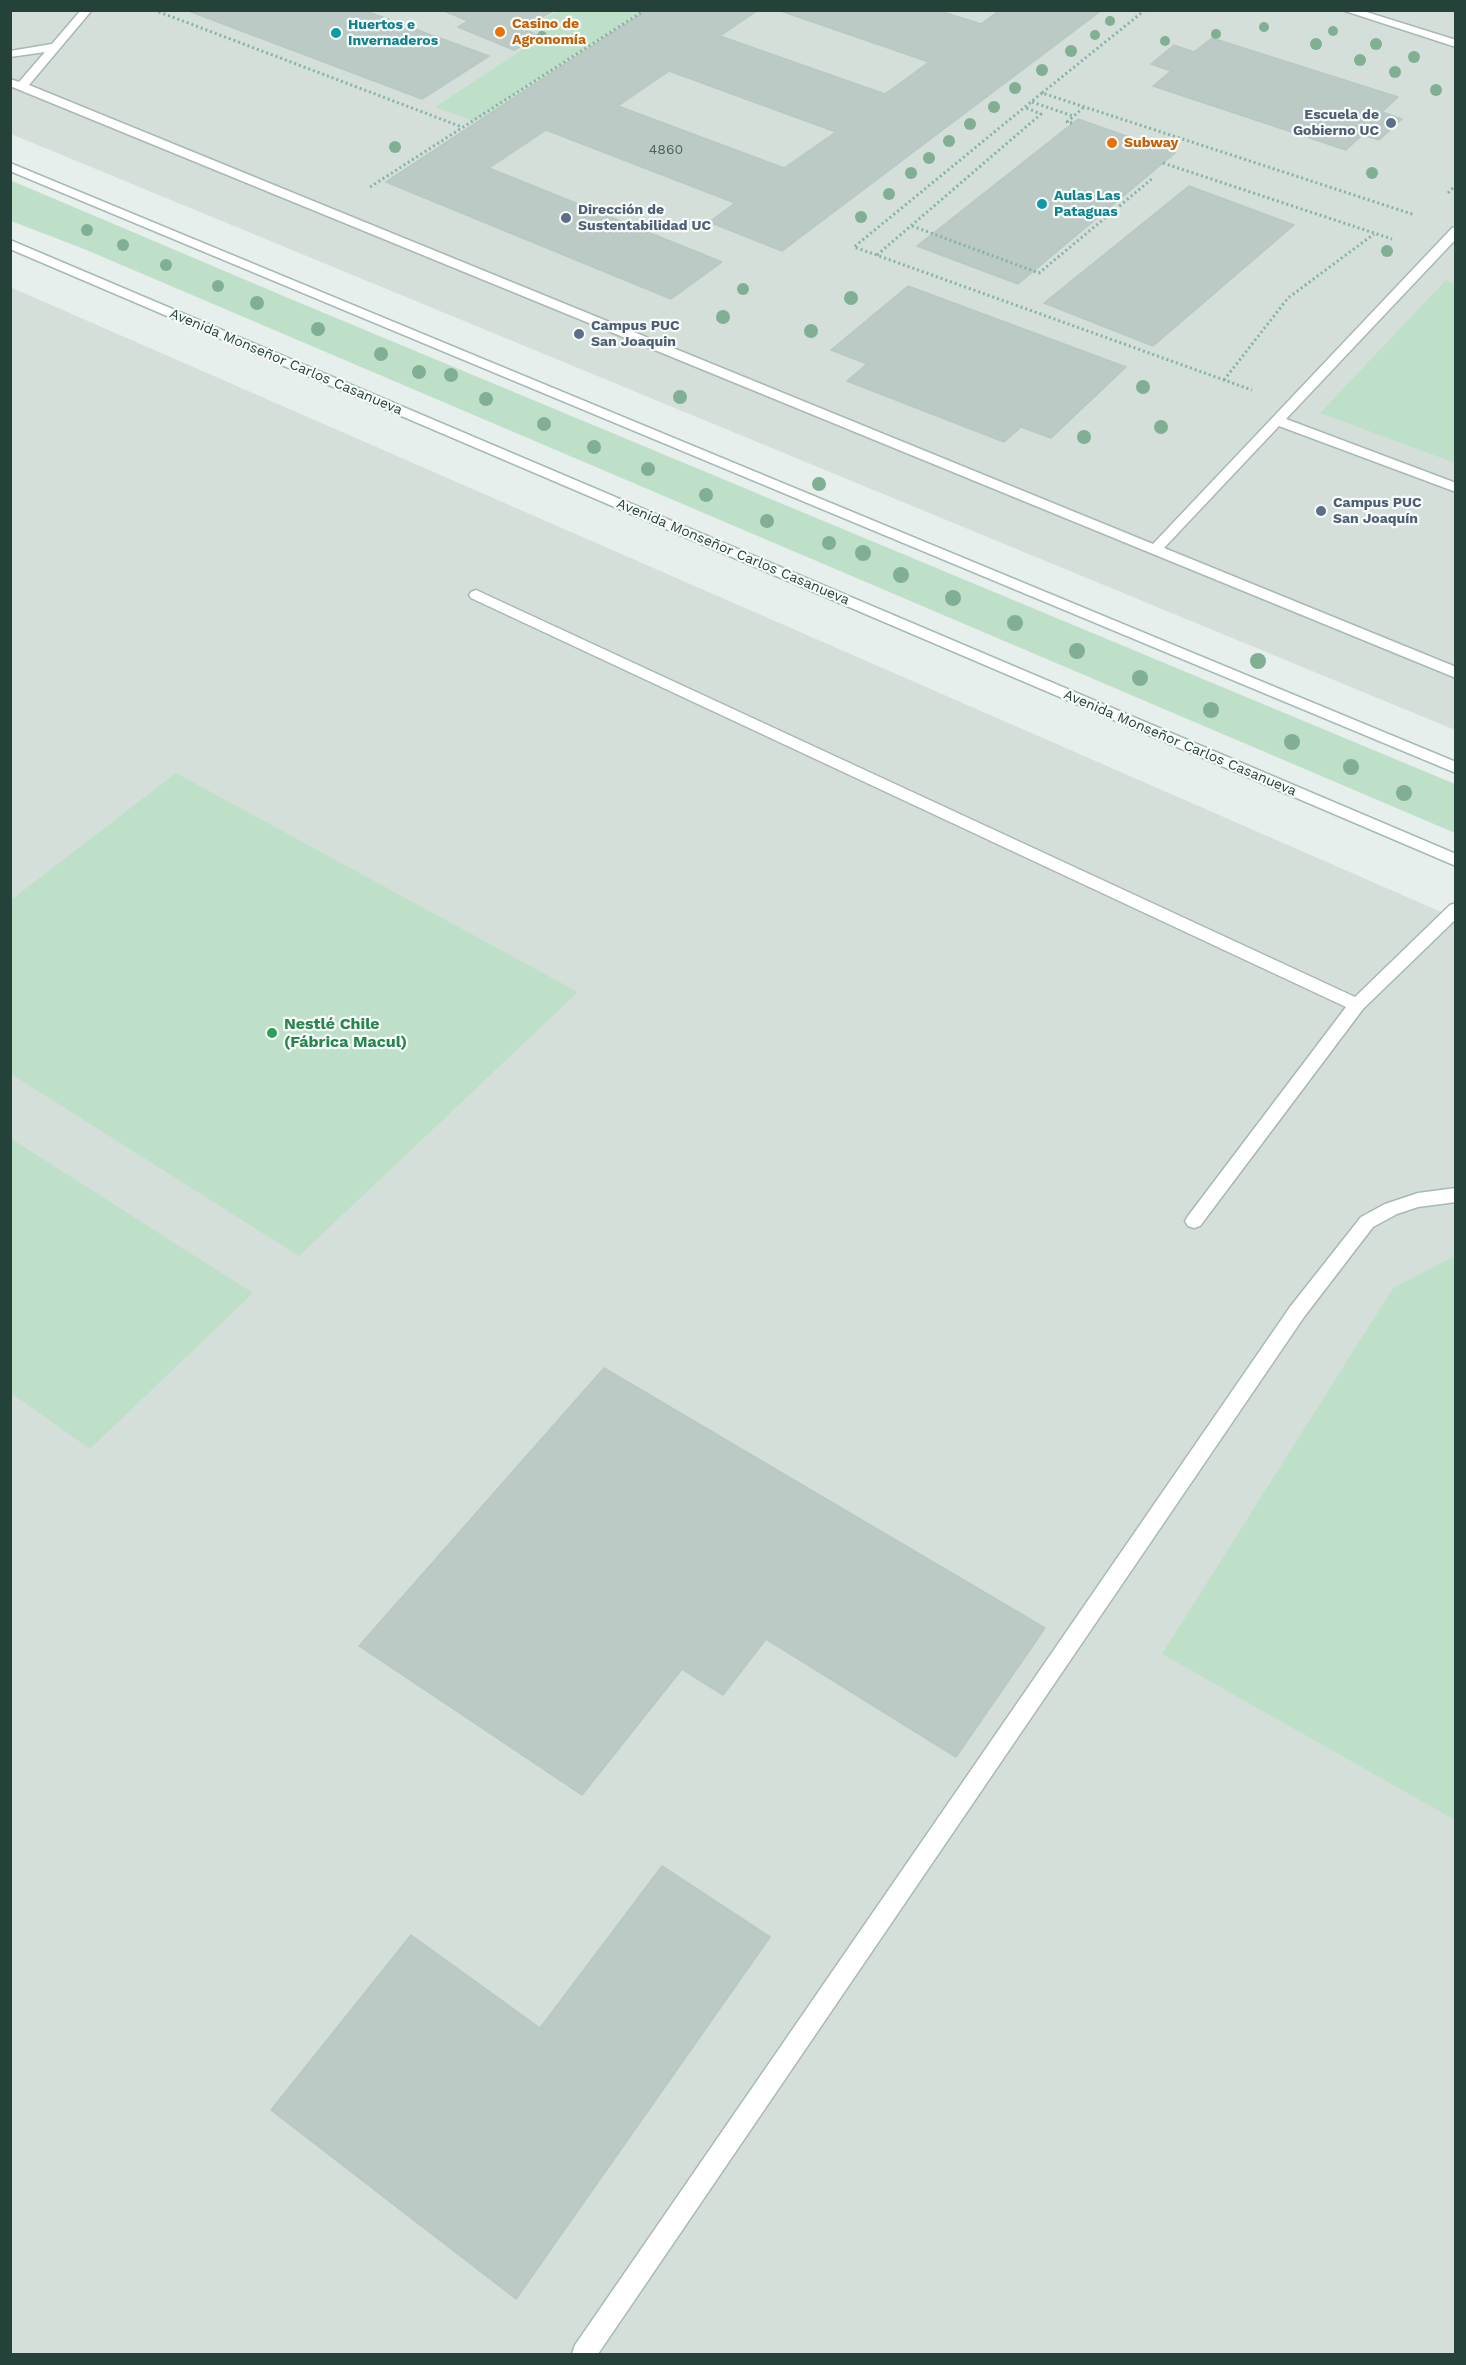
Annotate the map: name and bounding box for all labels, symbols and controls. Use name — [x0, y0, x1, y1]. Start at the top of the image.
place label: Casino de Agronomía — [512, 16, 586, 48]
place label: Huertos e Invernaderos — [348, 17, 438, 50]
marker: Casino de Agronomía — [493, 25, 507, 39]
marker: Huertos e Invernaderos — [329, 26, 343, 40]
place label: Escuela de Gobierno UC — [1293, 107, 1379, 140]
marker: Escuela de Gobierno UC — [1384, 116, 1398, 130]
place label: Subway — [1124, 135, 1178, 151]
marker: Subway — [1105, 136, 1119, 150]
house number: 4860 — [649, 142, 683, 158]
place label: Aulas Las Pataguas — [1054, 188, 1120, 220]
marker: Aulas Las Pataguas — [1035, 197, 1049, 211]
place label: Dirección de Sustentabilidad UC — [578, 202, 711, 234]
marker: Dirección de Sustentabilidad UC — [559, 211, 573, 225]
street label: Avenida Monseñor Carlos Casanueva — [167, 305, 405, 419]
place label: Campus PUC San Joaquin — [591, 318, 680, 350]
marker: Campus PUC San Joaquin — [572, 327, 586, 341]
street label: Avenida Monseñor Carlos Casanueva — [614, 495, 852, 609]
place label: Campus PUC San Joaquín — [1333, 495, 1422, 528]
marker: Campus PUC San Joaquín — [1314, 504, 1328, 518]
street label: Avenida Monseñor Carlos Casanueva — [1061, 686, 1299, 800]
place label: Nestlé Chile (Fábrica Macul) — [284, 1014, 407, 1052]
marker: Nestlé Chile (Fábrica Macul) — [265, 1026, 279, 1040]

